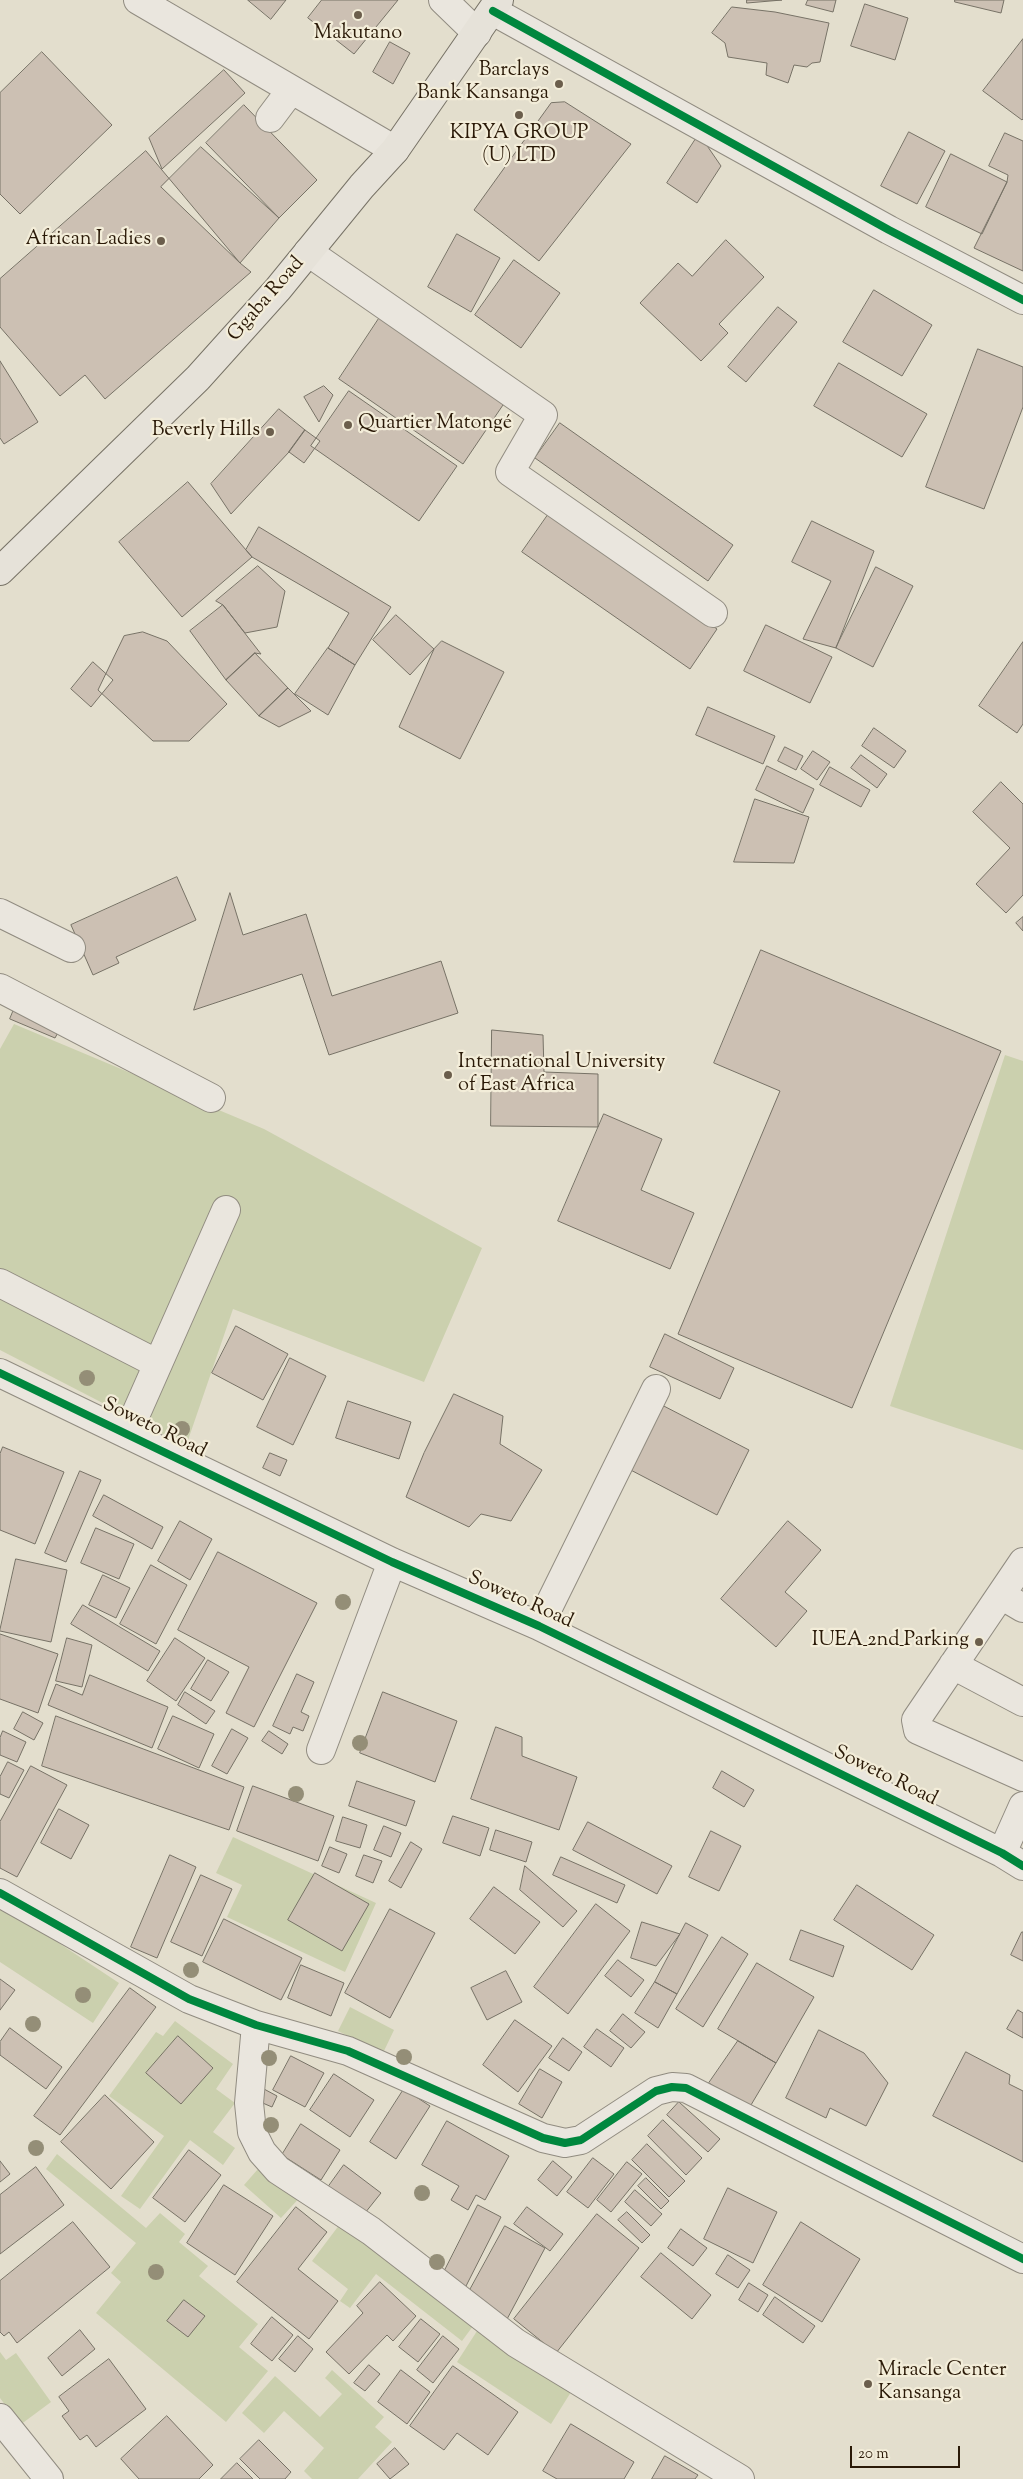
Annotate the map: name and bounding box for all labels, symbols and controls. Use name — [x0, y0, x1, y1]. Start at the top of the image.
marker: Makutano — [352, 9, 364, 21]
place label: Makutano — [314, 23, 402, 47]
place label: Barclays Bank Kansanga — [417, 60, 549, 107]
marker: Barclays Bank Kansanga — [553, 78, 565, 90]
marker: KIPYA GROUP (U) LTD — [513, 109, 525, 121]
place label: KIPYA GROUP (U) LTD — [450, 123, 588, 170]
place label: African Ladies — [25, 229, 151, 253]
marker: African Ladies — [155, 235, 167, 247]
street label: Ggaba Road — [224, 253, 310, 347]
place label: Quartier Matongé — [358, 413, 512, 437]
marker: Quartier Matongé — [342, 419, 354, 431]
place label: Beverly Hills — [152, 420, 260, 444]
marker: Beverly Hills — [264, 426, 276, 438]
place label: International University of East Africa — [458, 1052, 666, 1099]
marker: International University of East Africa — [442, 1069, 454, 1081]
street label: Soweto Road — [98, 1393, 210, 1465]
street label: Soweto Road — [464, 1567, 576, 1635]
place label: IUEA_2nd_Parking — [812, 1630, 969, 1654]
marker: IUEA_2nd_Parking — [973, 1636, 985, 1648]
street label: Soweto Road — [829, 1741, 941, 1813]
place label: Miracle Center Kansanga — [878, 2360, 1006, 2407]
marker: Miracle Center Kansanga — [862, 2378, 874, 2390]
scale bar — [853, 2436, 963, 2468]
text: 20 m — [858, 2444, 889, 2465]

